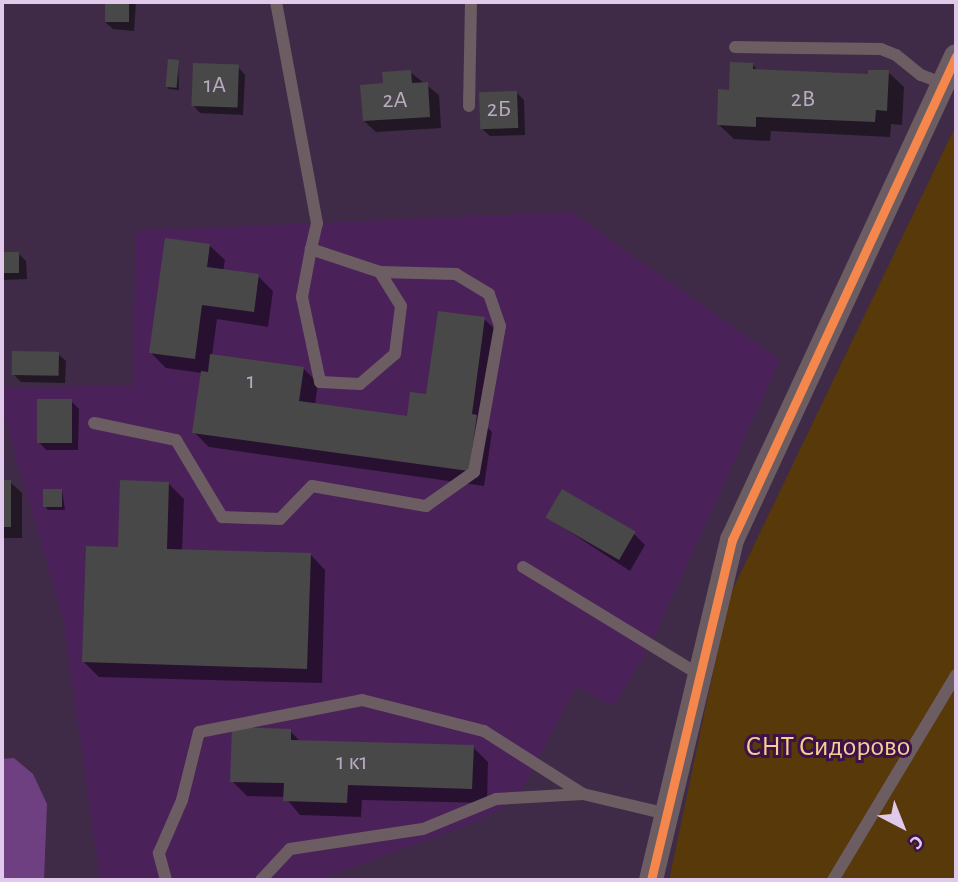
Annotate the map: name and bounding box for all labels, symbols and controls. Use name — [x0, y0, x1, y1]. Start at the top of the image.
house number: 1А — [204, 72, 226, 100]
house number: 2В — [791, 86, 815, 114]
house number: 2А — [382, 87, 408, 115]
house number: 2Б — [487, 96, 511, 124]
house number: 1 — [247, 368, 255, 396]
park label: СНТ Сидорово — [746, 730, 910, 764]
house number: 1 к1 — [336, 749, 368, 777]
north arrow — [867, 791, 937, 861]
text: С — [906, 831, 927, 853]

